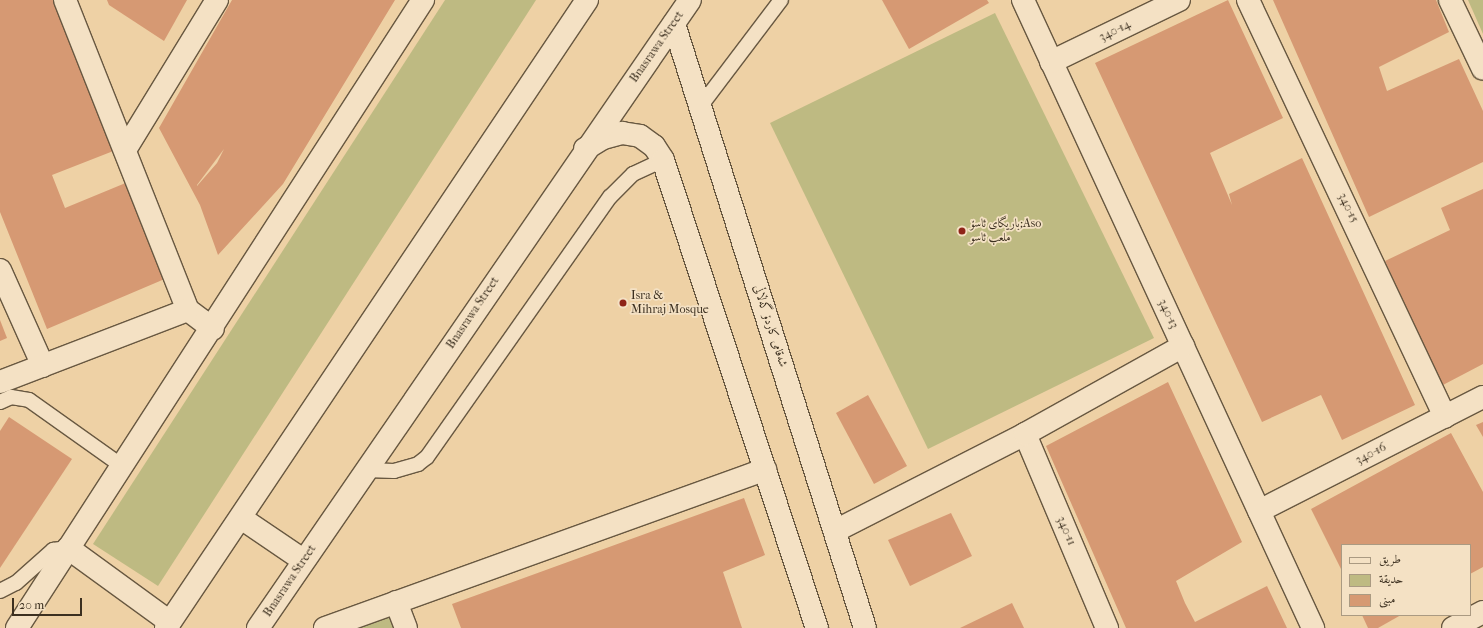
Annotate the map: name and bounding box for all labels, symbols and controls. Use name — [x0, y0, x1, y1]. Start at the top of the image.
street label: Bnasrawa Street — [627, 9, 687, 85]
street label: 340-14 — [1097, 17, 1133, 45]
street label: 340-15 — [1335, 191, 1361, 225]
place label: یاریگای ئاسۆ;Aso ملعب ئاسو — [970, 217, 1041, 245]
marker: یاریگای ئاسۆ;Aso ملعب ئاسو — [957, 226, 967, 236]
street label: Bnasrawa Street — [444, 274, 502, 352]
street label: شەقامی کاردۆ گەڵاڵی — [750, 283, 790, 369]
place label: Isra & Mihraj Mosque — [631, 289, 709, 317]
street label: 340-13 — [1155, 297, 1181, 331]
marker: Isra & Mihraj Mosque — [618, 298, 628, 308]
street label: 340-16 — [1353, 440, 1389, 468]
street label: 340-11 — [1053, 514, 1079, 548]
street label: Bnasrawa Street — [261, 542, 319, 620]
legend — [1341, 544, 1471, 616]
text: طريق — [1379, 552, 1401, 566]
text: حديقة — [1379, 572, 1403, 586]
scale bar — [14, 590, 84, 616]
text: مبنى — [1379, 592, 1395, 606]
text: 20 m — [19, 598, 44, 612]

